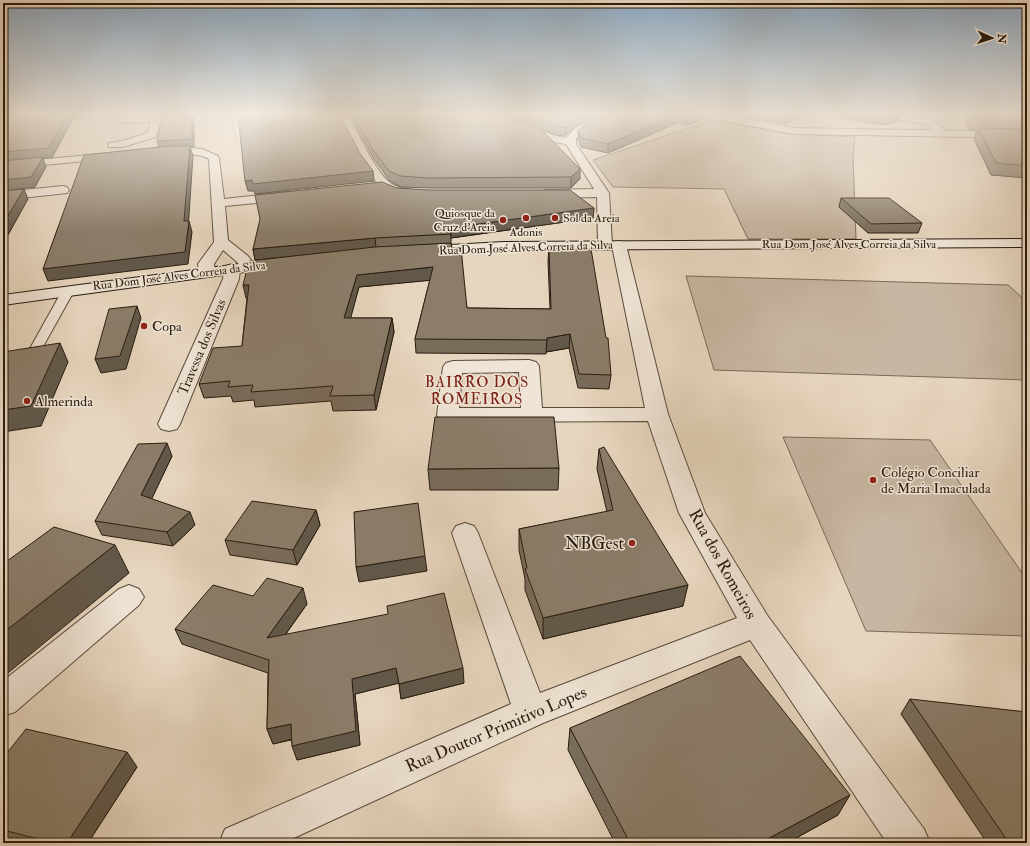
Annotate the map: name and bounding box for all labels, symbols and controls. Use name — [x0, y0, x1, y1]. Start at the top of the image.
north arrow — [972, 18, 1012, 58]
text: N — [995, 32, 1008, 45]
place label: Quiosque da Cruz d'Areia — [434, 206, 496, 235]
place label: Sol da Areia — [563, 211, 621, 226]
marker: Adonis — [521, 213, 531, 223]
marker: Sol da Areia — [550, 213, 560, 223]
marker: Quiosque da Cruz d'Areia — [498, 215, 508, 225]
place label: Adonis — [509, 225, 542, 240]
street label: Rua Dom José Alves Correia da Silva — [439, 237, 614, 259]
street label: Rua Dom José Alves Correia da Silva — [762, 237, 937, 252]
street label: Rua Dom José Alves Correia da Silva — [92, 258, 268, 294]
street label: Travessa dos Silvas — [174, 296, 230, 398]
place label: Copa — [152, 318, 182, 336]
marker: Copa — [139, 321, 149, 331]
district label: BAIRRO DOS ROMEIROS — [425, 373, 529, 409]
place label: Almerinda — [34, 393, 93, 410]
marker: Almerinda — [22, 396, 32, 406]
place label: Colégio Conciliar de Maria Imaculada — [881, 464, 991, 497]
marker: Colégio Conciliar de Maria Imaculada — [868, 475, 878, 485]
street label: Rua dos Romeiros — [684, 505, 762, 623]
place label: NBGest — [565, 533, 624, 554]
marker: NBGest — [627, 538, 637, 548]
street label: Rua Doutor Primitivo Lopes — [402, 681, 590, 778]

